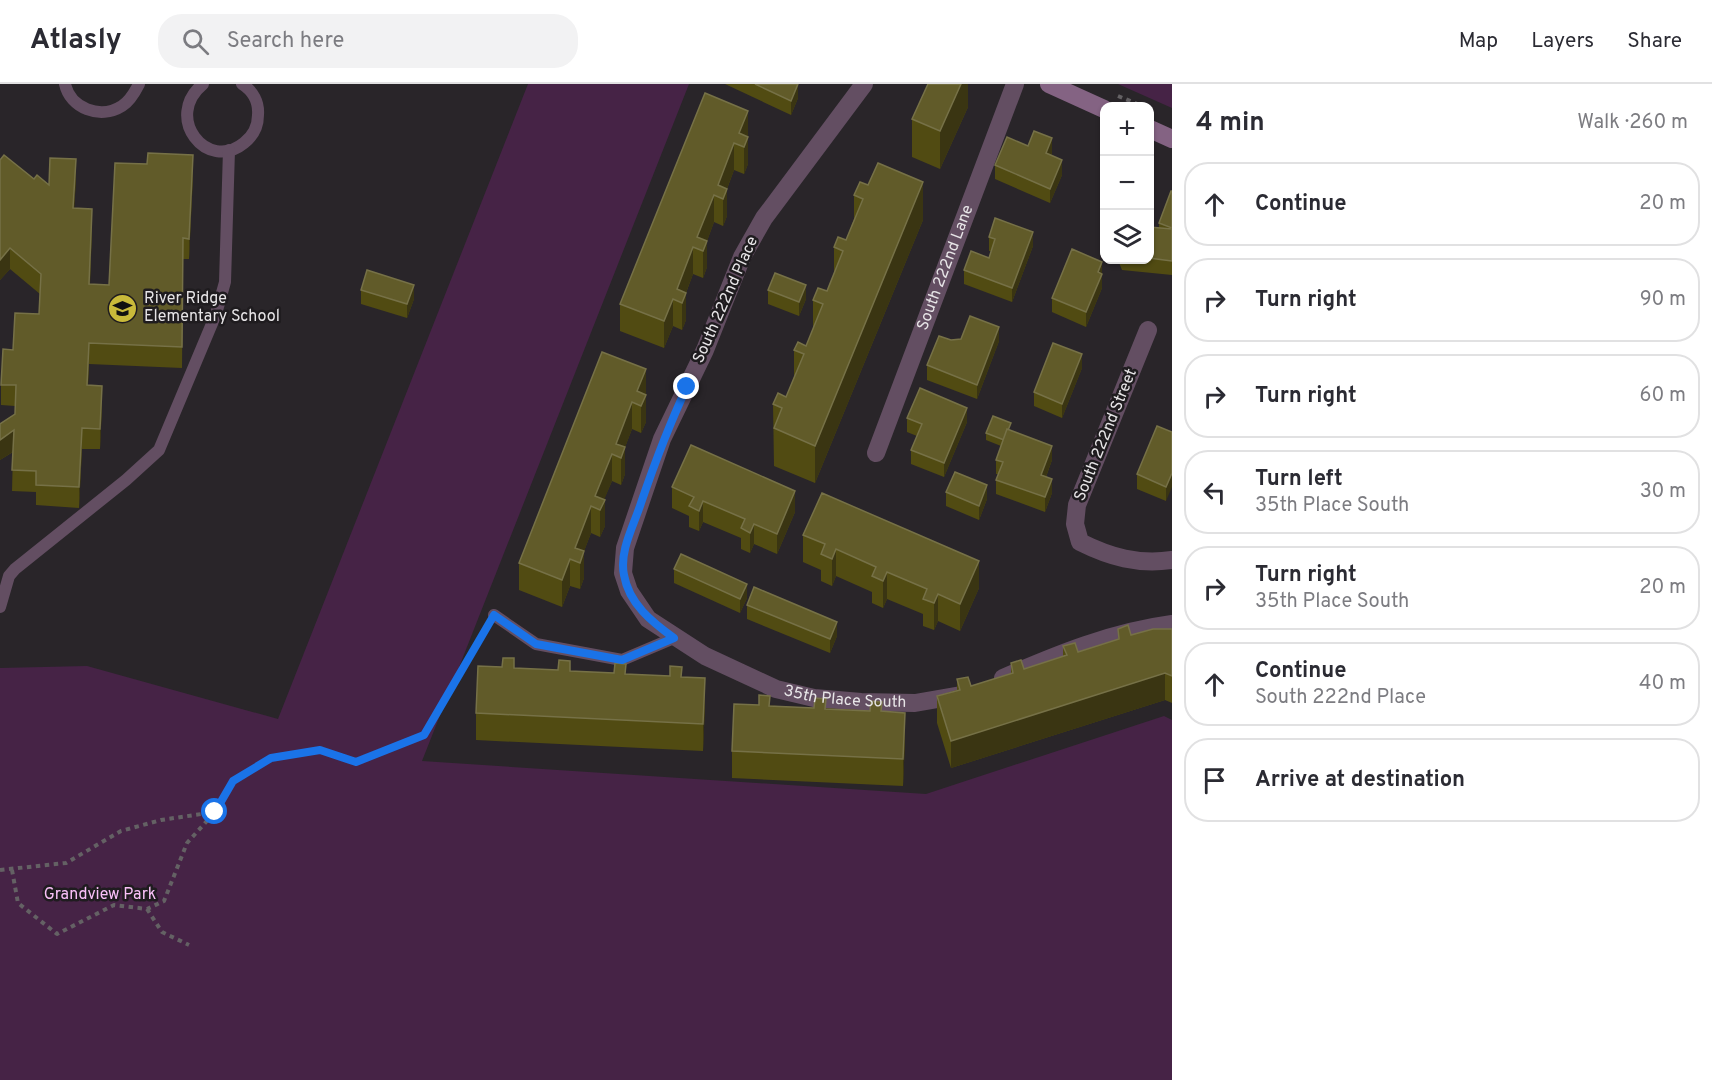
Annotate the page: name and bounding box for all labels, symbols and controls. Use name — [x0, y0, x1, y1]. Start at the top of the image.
search box — [158, 14, 578, 68]
text: Atlasly — [30, 23, 122, 59]
icon: search — [179, 25, 212, 58]
text: Search here — [227, 28, 344, 55]
text: Map — [1459, 28, 1498, 55]
text: Layers — [1531, 28, 1594, 55]
text: Share — [1627, 28, 1682, 55]
map controls — [1100, 102, 1154, 264]
button: + — [1100, 102, 1154, 156]
text: 4 min — [1196, 107, 1265, 140]
text: Walk · 260 m — [1577, 110, 1688, 136]
button: − — [1100, 156, 1154, 210]
icon: ahead — [1198, 188, 1231, 221]
text: Continue — [1255, 191, 1346, 218]
text: 20 m — [1639, 191, 1686, 217]
street label: South 222nd Lane — [913, 202, 979, 333]
button: layers — [1100, 210, 1154, 264]
street label: South 222nd Place — [689, 233, 763, 367]
icon: right — [1198, 284, 1231, 317]
text: Turn right — [1255, 287, 1357, 314]
text: 90 m — [1640, 287, 1686, 313]
place label: River Ridge Elementary School — [144, 289, 280, 327]
school or university icon: River Ridge Elementary School — [107, 292, 139, 324]
street label: South 222nd Street — [1070, 366, 1142, 504]
route end — [673, 373, 699, 399]
icon: right — [1198, 380, 1231, 413]
text: Turn right — [1255, 383, 1357, 410]
text: 60 m — [1640, 383, 1686, 409]
text: Turn left — [1255, 466, 1343, 493]
icon: left — [1198, 476, 1231, 509]
text: 30 m — [1640, 479, 1686, 505]
text: 35th Place South — [1255, 493, 1409, 519]
text: Turn right — [1255, 562, 1357, 589]
icon: right — [1198, 572, 1231, 605]
text: 20 m — [1639, 575, 1686, 601]
text: 35th Place South — [1255, 589, 1409, 615]
text: Continue — [1255, 658, 1346, 685]
icon: ahead — [1198, 668, 1231, 701]
text: 40 m — [1639, 671, 1686, 697]
street label: 35th Place South — [782, 681, 907, 713]
text: South 222nd Place — [1255, 685, 1426, 711]
icon: arrive — [1198, 764, 1231, 797]
text: Arrive at destination — [1255, 767, 1465, 794]
route start — [201, 798, 227, 824]
park label: Grandview Park — [44, 885, 156, 905]

